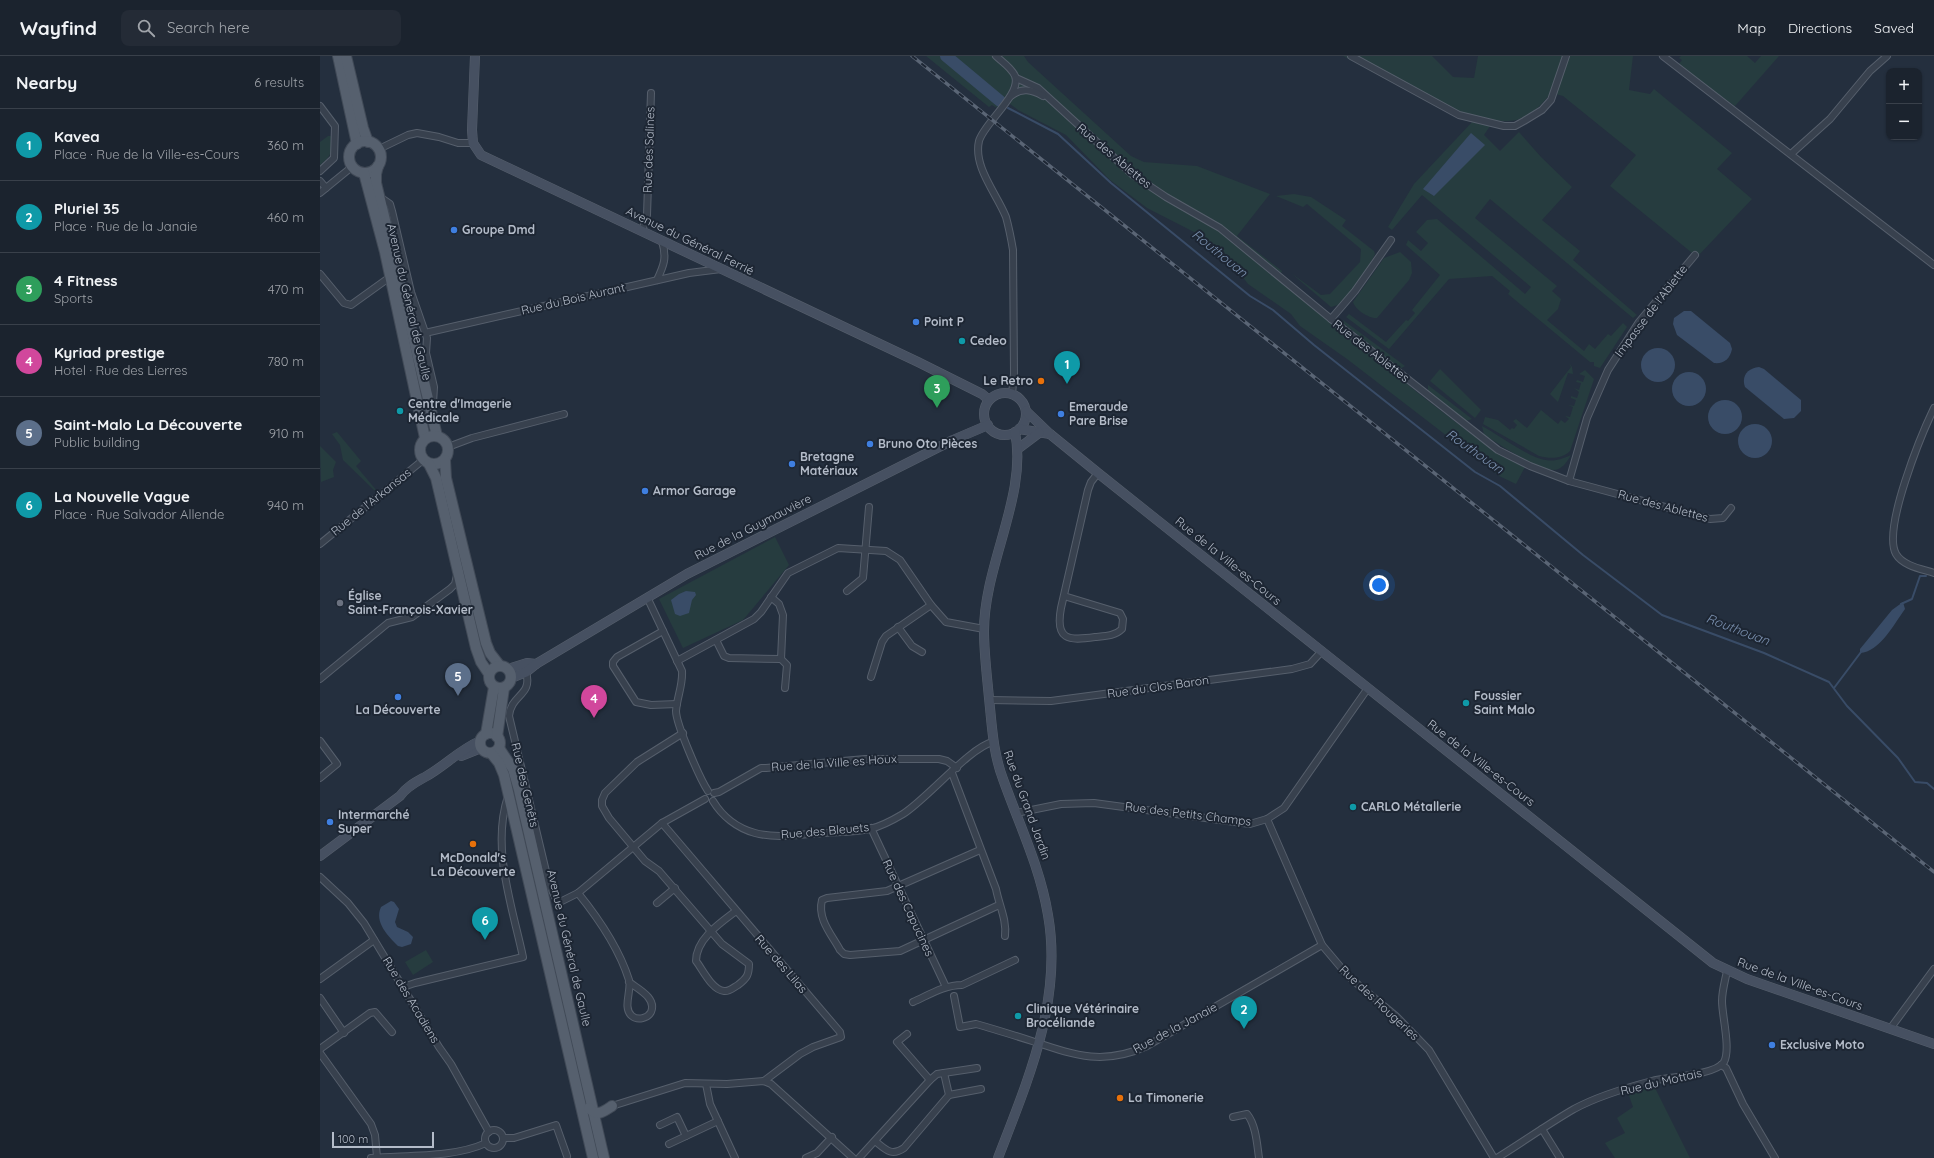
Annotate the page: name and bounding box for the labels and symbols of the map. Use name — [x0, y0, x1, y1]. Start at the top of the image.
street label: Rue des Salines — [639, 106, 658, 193]
street label: Rue des Ablettes — [1074, 120, 1155, 191]
street label: Avenue du Général Ferrié — [624, 203, 757, 278]
street label: Avenue du Général de Gaulle — [384, 222, 435, 382]
place label: Groupe Dmd — [462, 222, 535, 237]
marker: Groupe Dmd — [449, 225, 459, 235]
water label: Routhouan — [1189, 226, 1251, 280]
street label: Impasse de l'Ablette — [1611, 261, 1690, 360]
street label: Rue du Bois Aurant — [519, 279, 626, 318]
place label: Point P — [924, 314, 964, 329]
street label: Rue des Ablettes — [1330, 316, 1413, 385]
marker: Point P — [911, 317, 921, 327]
place label: Cedeo — [970, 333, 1007, 348]
marker: Cedeo — [957, 336, 967, 346]
pin: 1 — [1054, 351, 1080, 384]
place label: Le Retro — [983, 373, 1034, 388]
pin: 3 — [924, 375, 950, 408]
marker: Le Retro — [1036, 376, 1046, 386]
place label: Centre d'Imagerie Médicale — [408, 396, 512, 425]
place label: Emeraude Pare Brise — [1069, 399, 1128, 428]
marker: Centre d'Imagerie Médicale — [395, 406, 405, 416]
marker: Emeraude Pare Brise — [1056, 409, 1066, 419]
water label: Routhouan — [1443, 425, 1507, 477]
place label: Bruno Oto Pièces — [878, 436, 977, 451]
marker: Bruno Oto Pièces — [865, 439, 875, 449]
place label: Bretagne Matériaux — [800, 449, 858, 478]
marker: Bretagne Matériaux — [787, 459, 797, 469]
street label: Rue de l'Arkansas — [328, 464, 414, 539]
place label: Armor Garage — [653, 483, 736, 498]
marker: Armor Garage — [640, 486, 650, 496]
street label: Rue des Ablettes — [1616, 486, 1710, 525]
street label: Rue de la Guymauvière — [692, 490, 814, 563]
street label: Rue de la Ville-es-Cours — [1172, 513, 1285, 608]
your location — [1369, 575, 1389, 595]
place label: Église Saint-François-Xavier — [348, 588, 473, 617]
marker: Église Saint-François-Xavier — [335, 598, 345, 608]
water label: Routhouan — [1704, 610, 1772, 649]
pin: 5 — [445, 663, 471, 696]
street label: Rue du Clos Baron — [1106, 672, 1210, 701]
pin: 4 — [581, 685, 607, 718]
place label: Foussier Saint Malo — [1474, 688, 1535, 717]
marker: La Découverte — [393, 692, 403, 702]
marker: Foussier Saint Malo — [1461, 698, 1471, 708]
place label: La Découverte — [355, 702, 441, 717]
street label: Rue de la Ville-es-Cours — [1425, 716, 1538, 809]
street label: Rue des Genêts — [508, 741, 543, 829]
street label: Rue du Grand Jardin — [1001, 748, 1054, 862]
street label: Rue de la Ville es Houx — [771, 751, 897, 774]
street label: Rue des Petits Champs — [1124, 798, 1252, 829]
place label: CARLO Métallerie — [1361, 799, 1461, 814]
marker: CARLO Métallerie — [1348, 802, 1358, 812]
place label: Intermarché Super — [338, 807, 410, 836]
marker: Intermarché Super — [325, 817, 335, 827]
street label: Rue des Bleuets — [780, 819, 870, 842]
marker: McDonald's La Découverte — [468, 839, 478, 849]
place label: McDonald's La Découverte — [430, 850, 516, 879]
street label: Rue des Capucines — [879, 857, 938, 959]
street label: Avenue du Général de Gaulle — [544, 868, 595, 1028]
pin: 6 — [472, 907, 498, 940]
street label: Rue des Lilas — [752, 931, 811, 996]
street label: Rue des Acadiens — [380, 954, 443, 1046]
street label: Rue de la Ville-es-Cours — [1736, 954, 1865, 1013]
street label: Rue des Rougeries — [1336, 962, 1423, 1044]
pin: 2 — [1231, 996, 1257, 1029]
street label: Rue de la Janaie — [1130, 999, 1220, 1056]
place label: Clinique Vétérinaire Brocéliande — [1026, 1001, 1139, 1030]
marker: Clinique Vétérinaire Brocéliande — [1013, 1011, 1023, 1021]
place label: Exclusive Moto — [1780, 1037, 1865, 1052]
marker: Exclusive Moto — [1767, 1040, 1777, 1050]
street label: Rue du Mottais — [1619, 1065, 1703, 1098]
place label: La Timonerie — [1128, 1090, 1204, 1105]
marker: La Timonerie — [1115, 1093, 1125, 1103]
scale bar — [332, 1130, 434, 1149]

